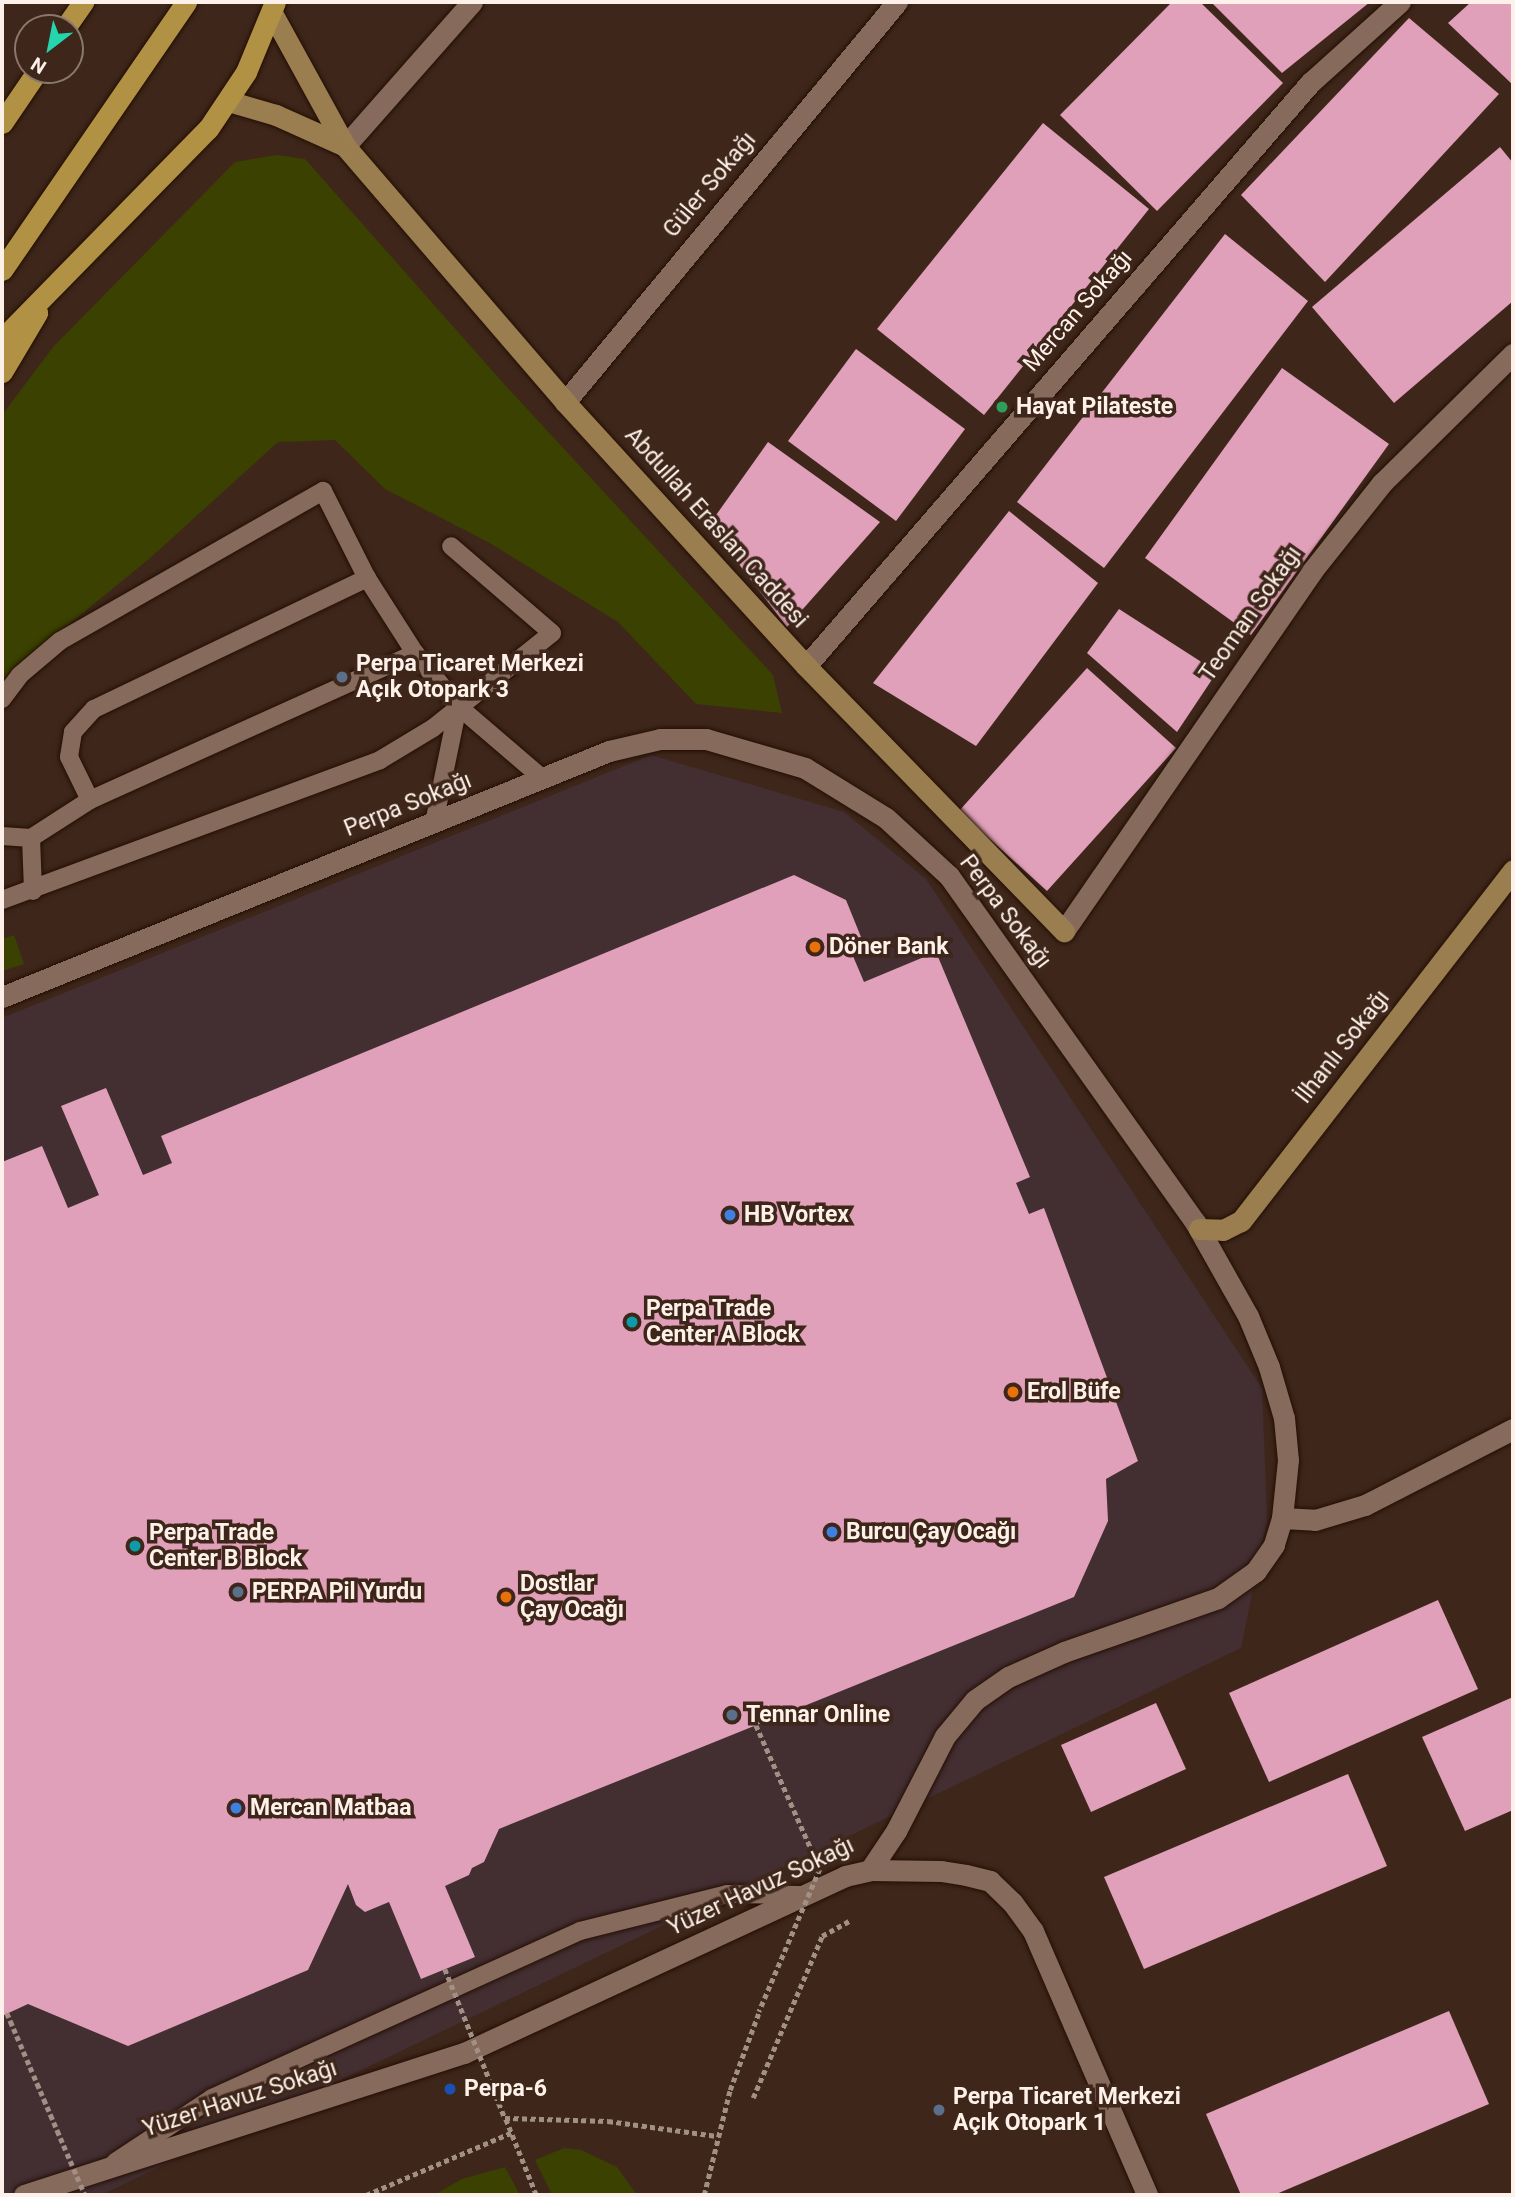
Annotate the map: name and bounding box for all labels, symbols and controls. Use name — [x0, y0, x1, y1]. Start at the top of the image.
north arrow — [14, 14, 84, 84]
text: N — [27, 52, 50, 79]
street label: Güler Sokağı — [658, 127, 762, 243]
street label: Mercan Sokağı — [1018, 244, 1138, 378]
place label: Hayat Pilateste — [1016, 393, 1173, 421]
marker: Hayat Pilateste — [994, 399, 1010, 415]
street label: Abdullah Eraslan Caddesi — [619, 422, 813, 634]
street label: Teoman Sokağı — [1194, 541, 1308, 687]
place label: Perpa Ticaret Merkezi Açık Otopark 3 — [356, 650, 584, 704]
marker: Perpa Ticaret Merkezi Açık Otopark 3 — [334, 669, 350, 685]
street label: Perpa Sokağı — [340, 767, 476, 843]
street label: Perpa Sokağı — [953, 850, 1057, 974]
place label: Döner Bank — [829, 933, 949, 961]
marker: Döner Bank — [807, 939, 823, 955]
street label: İlhanlı Sokağı — [1290, 985, 1396, 1109]
place label: HB Vortex — [744, 1201, 849, 1229]
marker: HB Vortex — [722, 1207, 738, 1223]
place label: Perpa Trade Center A Block — [646, 1295, 800, 1349]
marker: Perpa Trade Center A Block — [624, 1314, 640, 1330]
place label: Erol Büfe — [1027, 1378, 1121, 1406]
marker: Erol Büfe — [1005, 1384, 1021, 1400]
place label: Burcu Çay Ocağı — [846, 1518, 1016, 1546]
place label: Perpa Trade Center B Block — [149, 1519, 302, 1573]
marker: Burcu Çay Ocağı — [824, 1524, 840, 1540]
marker: Perpa Trade Center B Block — [127, 1538, 143, 1554]
place label: Dostlar Çay Ocağı — [520, 1570, 624, 1624]
place label: PERPA Pil Yurdu — [252, 1578, 422, 1606]
marker: PERPA Pil Yurdu — [230, 1584, 246, 1600]
marker: Dostlar Çay Ocağı — [498, 1589, 514, 1605]
place label: Tennar Online — [746, 1701, 890, 1729]
marker: Tennar Online — [724, 1707, 740, 1723]
place label: Mercan Matbaa — [250, 1794, 411, 1822]
marker: Mercan Matbaa — [228, 1800, 244, 1816]
street label: Yüzer Havuz Sokağı — [664, 1832, 858, 1942]
street label: Yüzer Havuz Sokağı — [140, 2055, 340, 2143]
place label: Perpa-6 — [464, 2075, 547, 2103]
marker: Perpa-6 — [442, 2081, 458, 2097]
place label: Perpa Ticaret Merkezi Açık Otopark 1 — [953, 2083, 1181, 2137]
marker: Perpa Ticaret Merkezi Açık Otopark 1 — [931, 2102, 947, 2118]

